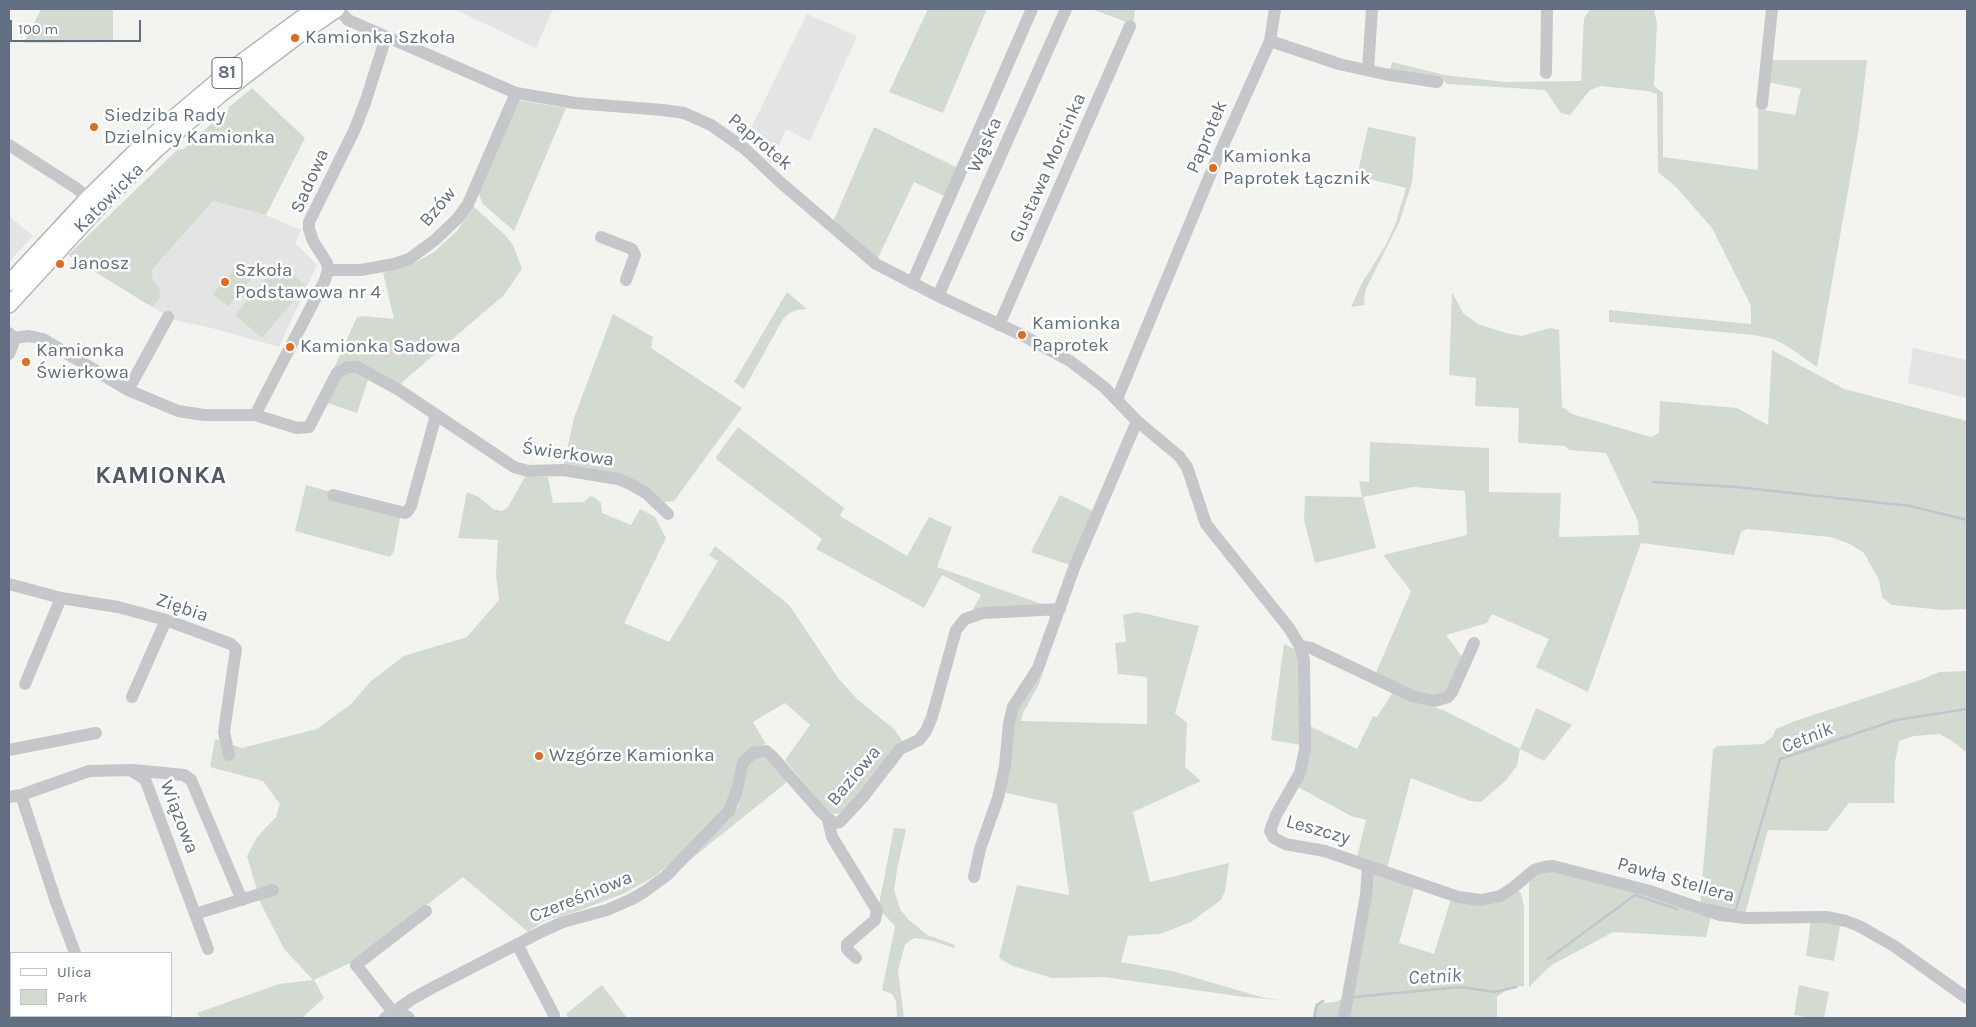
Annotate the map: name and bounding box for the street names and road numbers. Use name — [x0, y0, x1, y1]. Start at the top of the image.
road number: 81 — [212, 58, 242, 88]
street label: Gustawa Morcinka — [1005, 90, 1091, 246]
street label: Paprotek — [1181, 97, 1233, 177]
street label: Paprotek — [723, 109, 797, 175]
street label: Wąska — [963, 114, 1007, 176]
street label: Sadowa — [286, 145, 334, 217]
street label: Katowicka — [69, 158, 149, 238]
street label: Bzów — [415, 182, 461, 232]
street label: Świerkowa — [520, 436, 616, 472]
street label: Ziębia — [153, 588, 211, 628]
street label: Baziowa — [822, 741, 886, 811]
street label: Wiązowa — [155, 777, 203, 857]
street label: Leszczy — [1283, 810, 1353, 850]
street label: Pawła Stellera — [1615, 852, 1737, 908]
street label: Czereśniowa — [526, 866, 636, 928]

